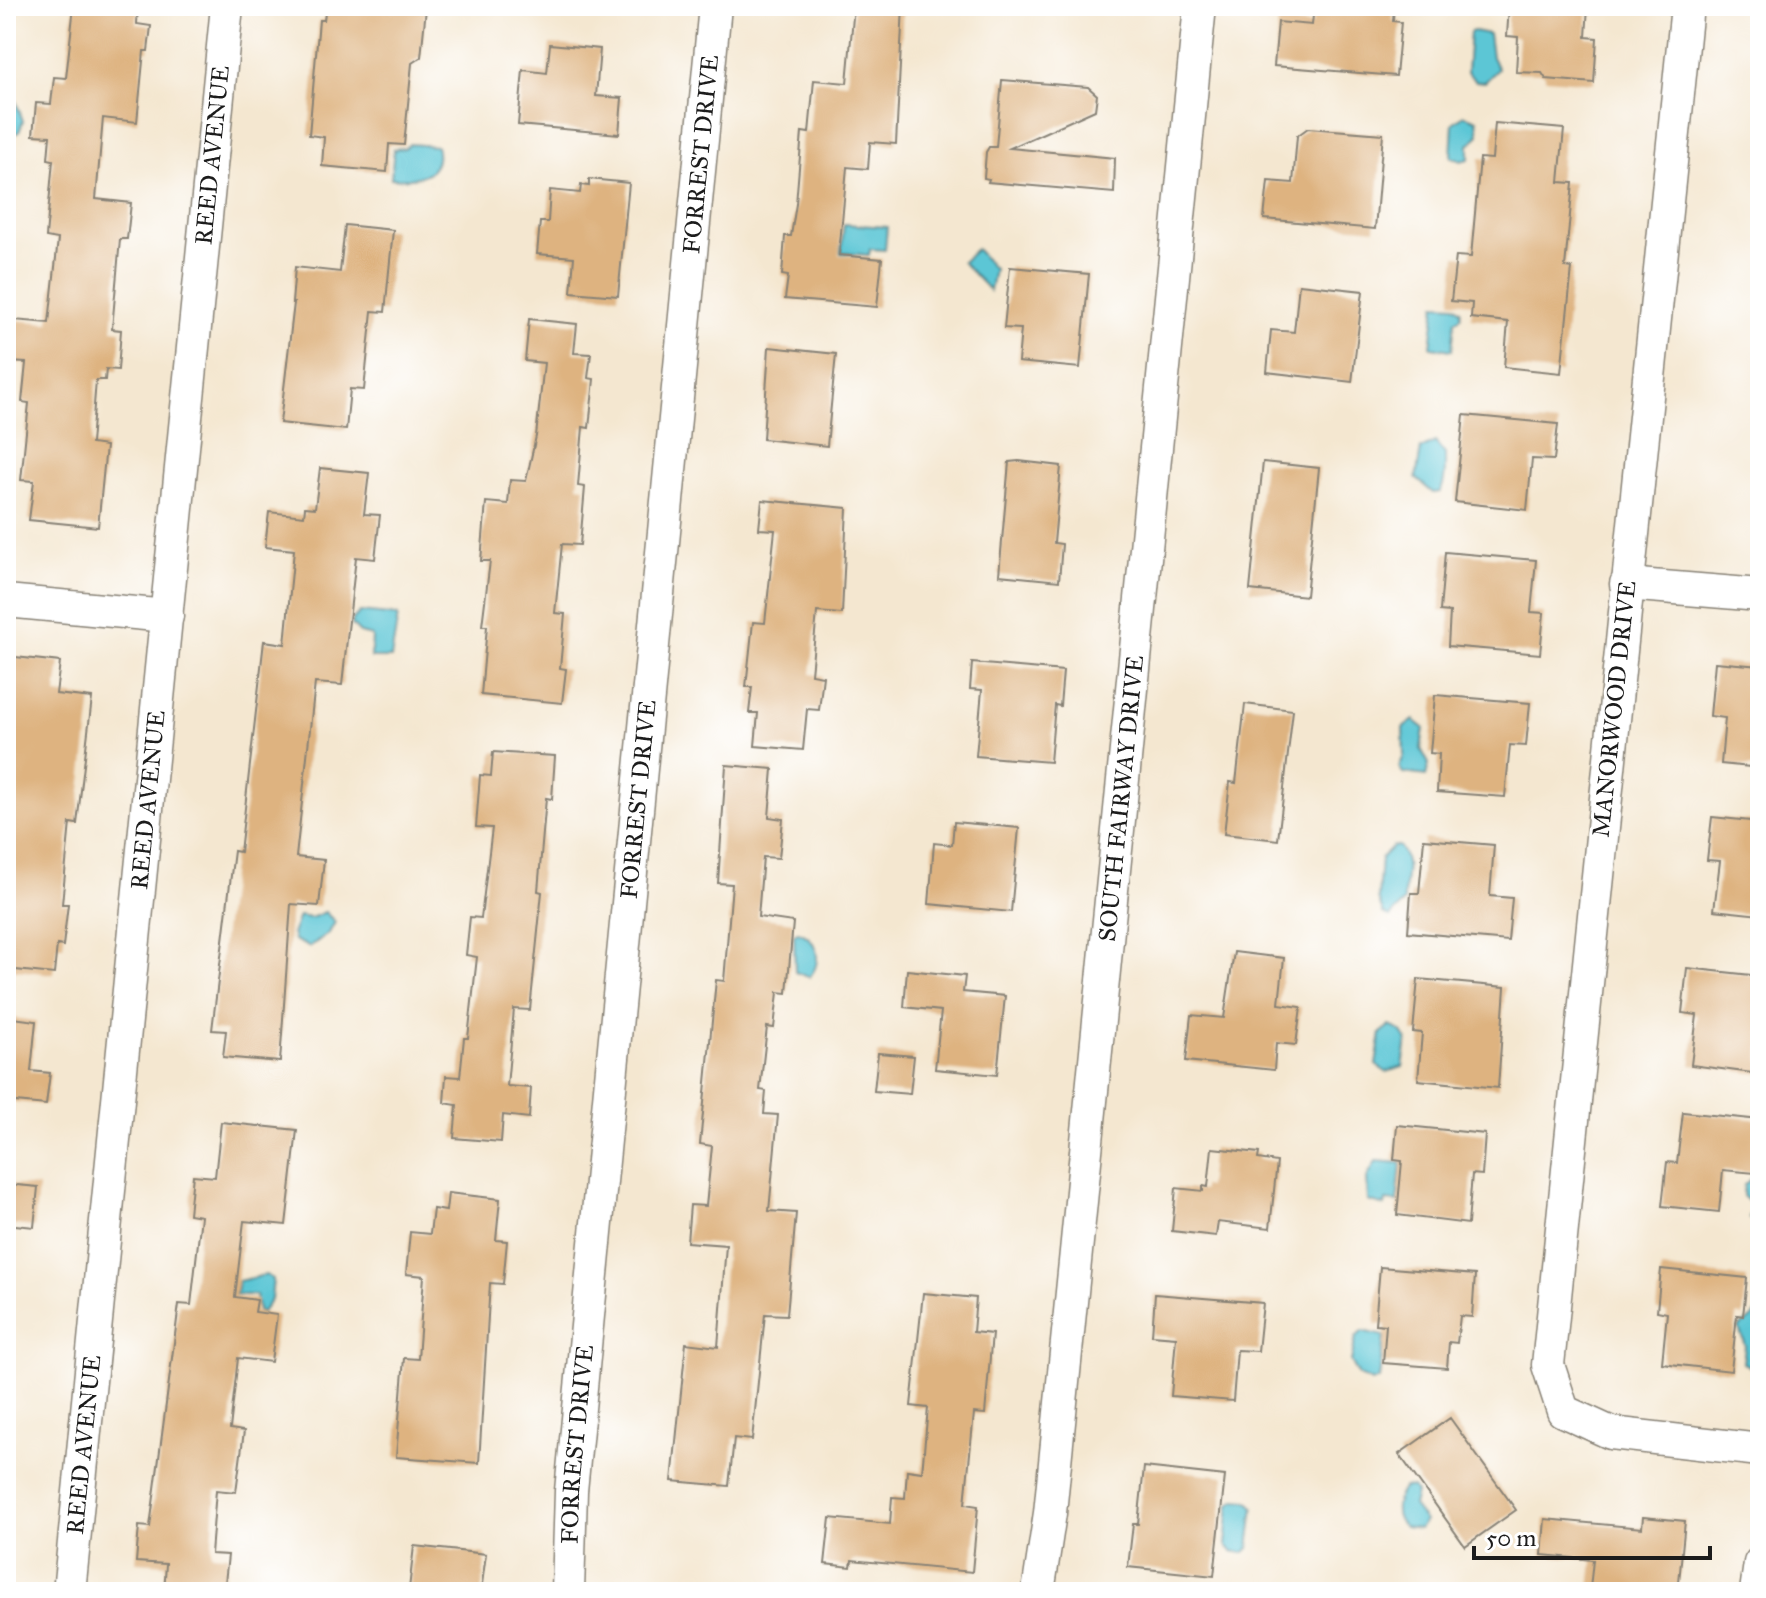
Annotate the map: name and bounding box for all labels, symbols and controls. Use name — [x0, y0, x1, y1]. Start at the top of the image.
street label: FORREST DRIVE — [676, 53, 725, 255]
street label: REED AVENUE — [188, 64, 236, 246]
street label: MANORWOOD DRIVE — [1586, 579, 1642, 839]
street label: SOUTH FAIRWAY DRIVE — [1092, 654, 1150, 943]
street label: FORREST DRIVE — [613, 698, 663, 900]
street label: REED AVENUE — [124, 709, 172, 891]
street label: FORREST DRIVE — [554, 1343, 600, 1544]
street label: REED AVENUE — [60, 1354, 108, 1536]
scale bar — [1474, 1510, 1710, 1560]
text: 50 m — [1486, 1523, 1536, 1553]

